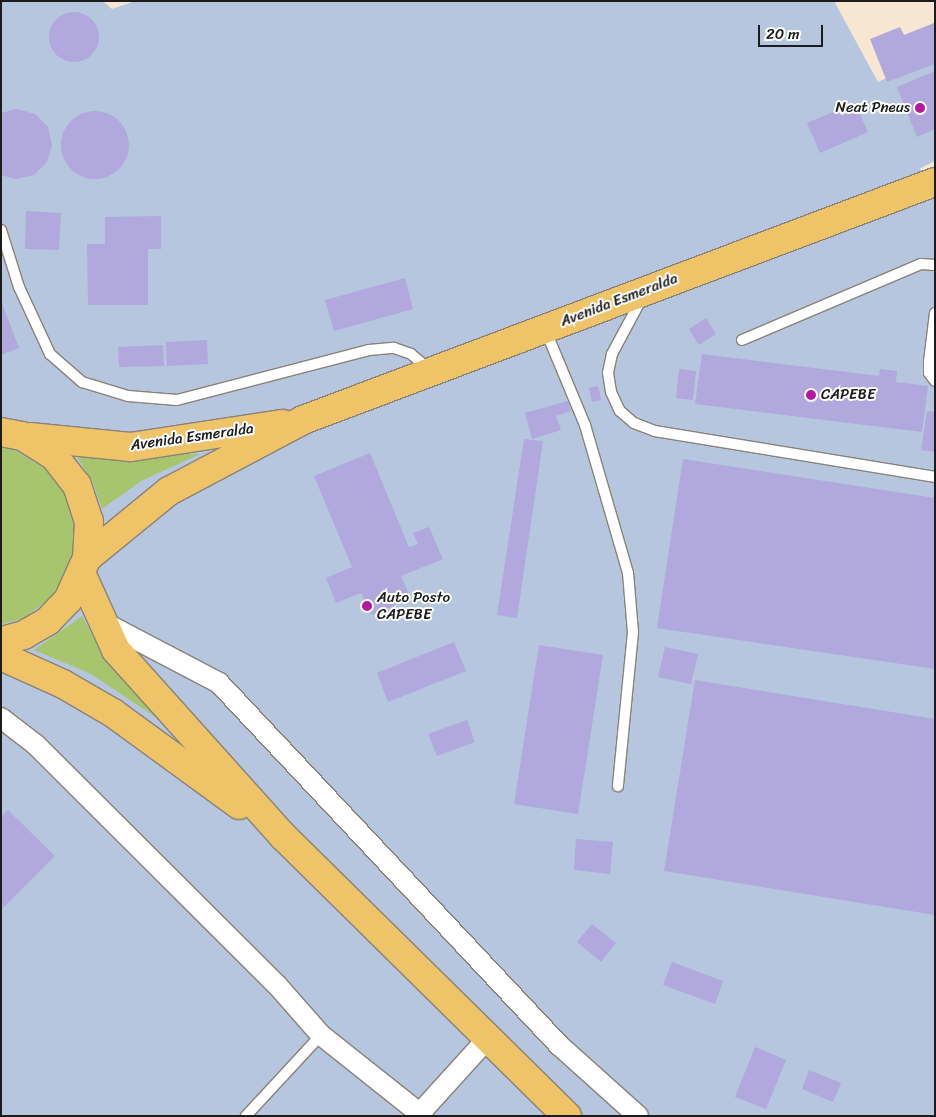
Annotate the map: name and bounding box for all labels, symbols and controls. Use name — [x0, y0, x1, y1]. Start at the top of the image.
scale bar — [761, 15, 826, 47]
text: 20 m — [766, 21, 800, 47]
place label: Neat Pneus — [834, 99, 910, 117]
marker: Neat Pneus — [914, 102, 926, 114]
street label: Avenida Esmeralda — [558, 269, 680, 331]
place label: CAPEBE — [821, 386, 875, 404]
marker: CAPEBE — [805, 389, 817, 401]
street label: Avenida Esmeralda — [129, 419, 255, 455]
place label: Auto Posto CAPEBE — [377, 588, 451, 623]
marker: Auto Posto CAPEBE — [361, 600, 373, 612]

